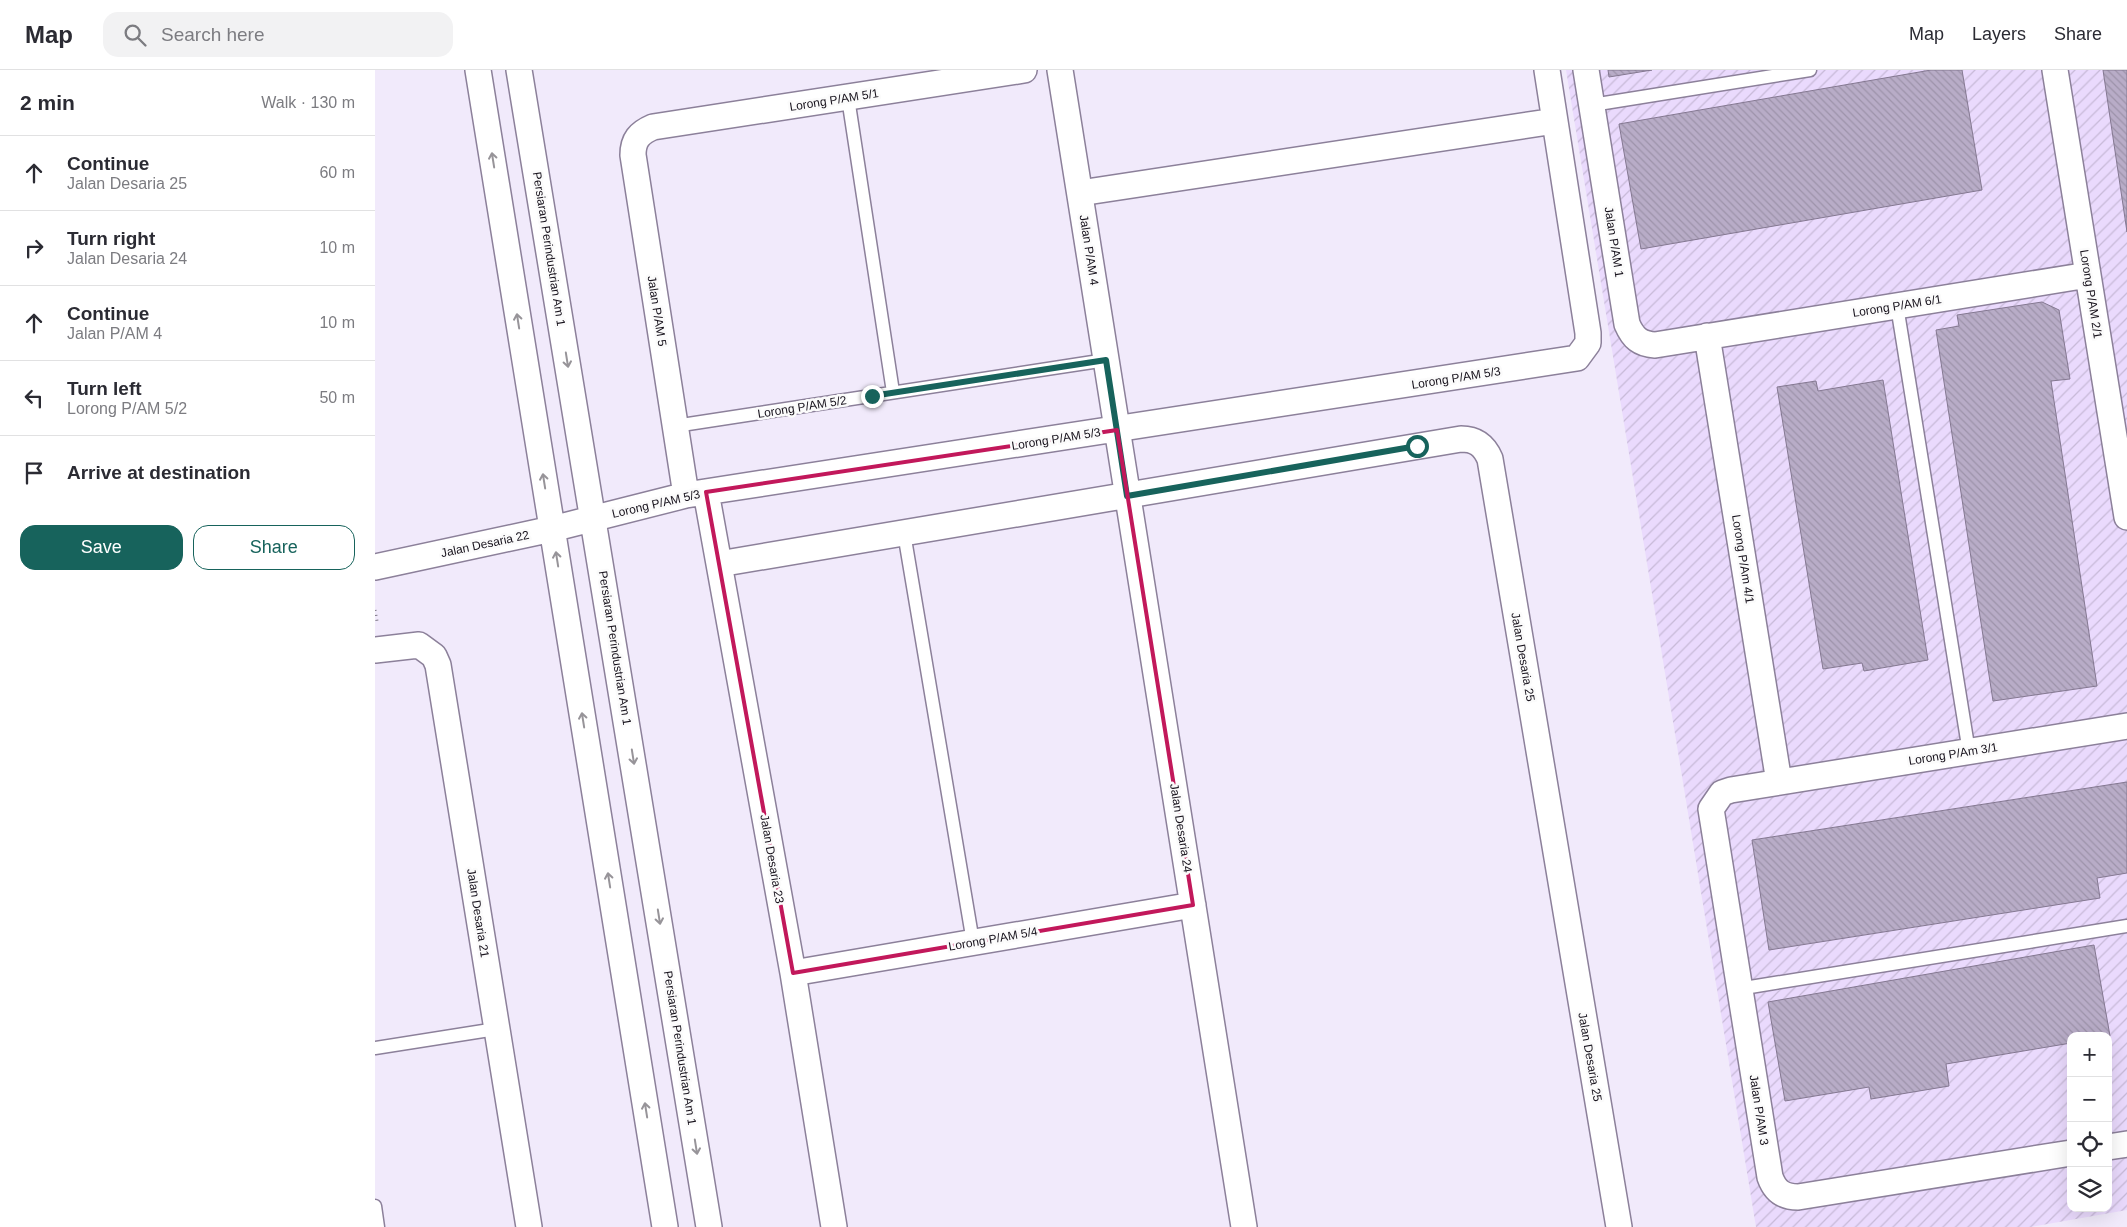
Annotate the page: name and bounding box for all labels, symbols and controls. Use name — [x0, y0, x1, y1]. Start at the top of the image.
search box — [103, 12, 453, 57]
text: Map — [25, 21, 73, 48]
icon: search — [121, 21, 149, 49]
text: Search here — [161, 24, 265, 45]
text: Map — [1909, 24, 1944, 44]
text: Layers — [1972, 24, 2026, 44]
text: Share — [2054, 24, 2102, 44]
street label: Lorong P/AM 5/1 — [788, 86, 880, 114]
text: 2 min — [20, 91, 75, 114]
text: Walk · 130 m — [261, 94, 355, 111]
text: Continue — [67, 153, 149, 174]
one-way arrow — [487, 153, 497, 169]
icon: ahead — [20, 159, 48, 187]
text: 60 m — [319, 164, 355, 181]
street label: Persiaran Perindustrian Am 1 — [530, 171, 568, 327]
text: Jalan Desaria 25 — [67, 175, 187, 192]
street label: Jalan P/AM 1 — [1602, 206, 1627, 279]
street label: Jalan P/AM 4 — [1077, 214, 1102, 287]
text: Turn right — [67, 228, 155, 249]
icon: right — [20, 234, 48, 262]
text: 10 m — [319, 239, 355, 256]
street label: Lorong P/AM 2/1 — [2077, 248, 2105, 340]
text: Jalan Desaria 24 — [67, 250, 187, 267]
street label: Jalan P/AM 5 — [645, 275, 670, 348]
street label: Lorong P/AM 6/1 — [1851, 292, 1943, 320]
text: Continue — [67, 303, 149, 324]
icon: ahead — [20, 309, 48, 337]
one-way arrow — [513, 313, 523, 329]
text: 10 m — [319, 314, 355, 331]
text: Jalan P/AM 4 — [67, 325, 162, 342]
one-way arrow — [563, 351, 573, 367]
street label: Lorong P/AM 5/3 — [1410, 364, 1502, 392]
text: Turn left — [67, 378, 142, 399]
icon: left — [20, 384, 48, 412]
route end — [861, 385, 884, 408]
text: 50 m — [319, 389, 355, 406]
street label: Lorong P/AM 5/2 — [756, 393, 848, 421]
text: Lorong P/AM 5/2 — [67, 400, 187, 417]
street label: Lorong P/AM 5/3 — [1010, 425, 1102, 453]
route start — [1406, 435, 1429, 458]
icon: arrive — [20, 459, 48, 487]
text: Arrive at destination — [67, 462, 251, 483]
one-way arrow — [539, 474, 549, 490]
street label: Lorong P/AM 5/3 — [611, 487, 702, 521]
street label: Lorong P/Am 4/1 — [1729, 513, 1757, 605]
button: Save — [20, 525, 183, 570]
button: Share — [193, 525, 355, 570]
street label: Jalan Desaria 22 — [439, 528, 531, 560]
one-way arrow — [551, 552, 561, 568]
street label: Persiaran Perindustrian Am 1 — [596, 570, 634, 726]
street label: Jalan Desaria 25 — [1508, 611, 1538, 703]
one-way arrow — [577, 712, 587, 728]
street label: Lorong P/Am 3/1 — [1907, 740, 1999, 768]
one-way arrow — [628, 749, 638, 765]
street label: Jalan Desaria 24 — [1167, 782, 1195, 874]
street label: Jalan Desaria 23 — [757, 813, 787, 905]
street label: Jalan Desaria 21 — [464, 867, 492, 959]
one-way arrow — [603, 873, 613, 889]
one-way arrow — [654, 909, 664, 925]
street label: Lorong P/AM 5/4 — [947, 924, 1039, 954]
street label: Persiaran Perindustrian Am 1 — [661, 970, 699, 1126]
street label: Jalan Desaria 25 — [1575, 1011, 1605, 1103]
map controls — [2067, 1032, 2112, 1212]
button: + — [2067, 1032, 2112, 1077]
street label: Jalan P/AM 3 — [1747, 1074, 1772, 1147]
button: − — [2067, 1077, 2112, 1122]
one-way arrow — [641, 1102, 651, 1118]
button: locate — [2067, 1122, 2112, 1167]
one-way arrow — [691, 1138, 701, 1154]
button: layers — [2067, 1167, 2112, 1212]

